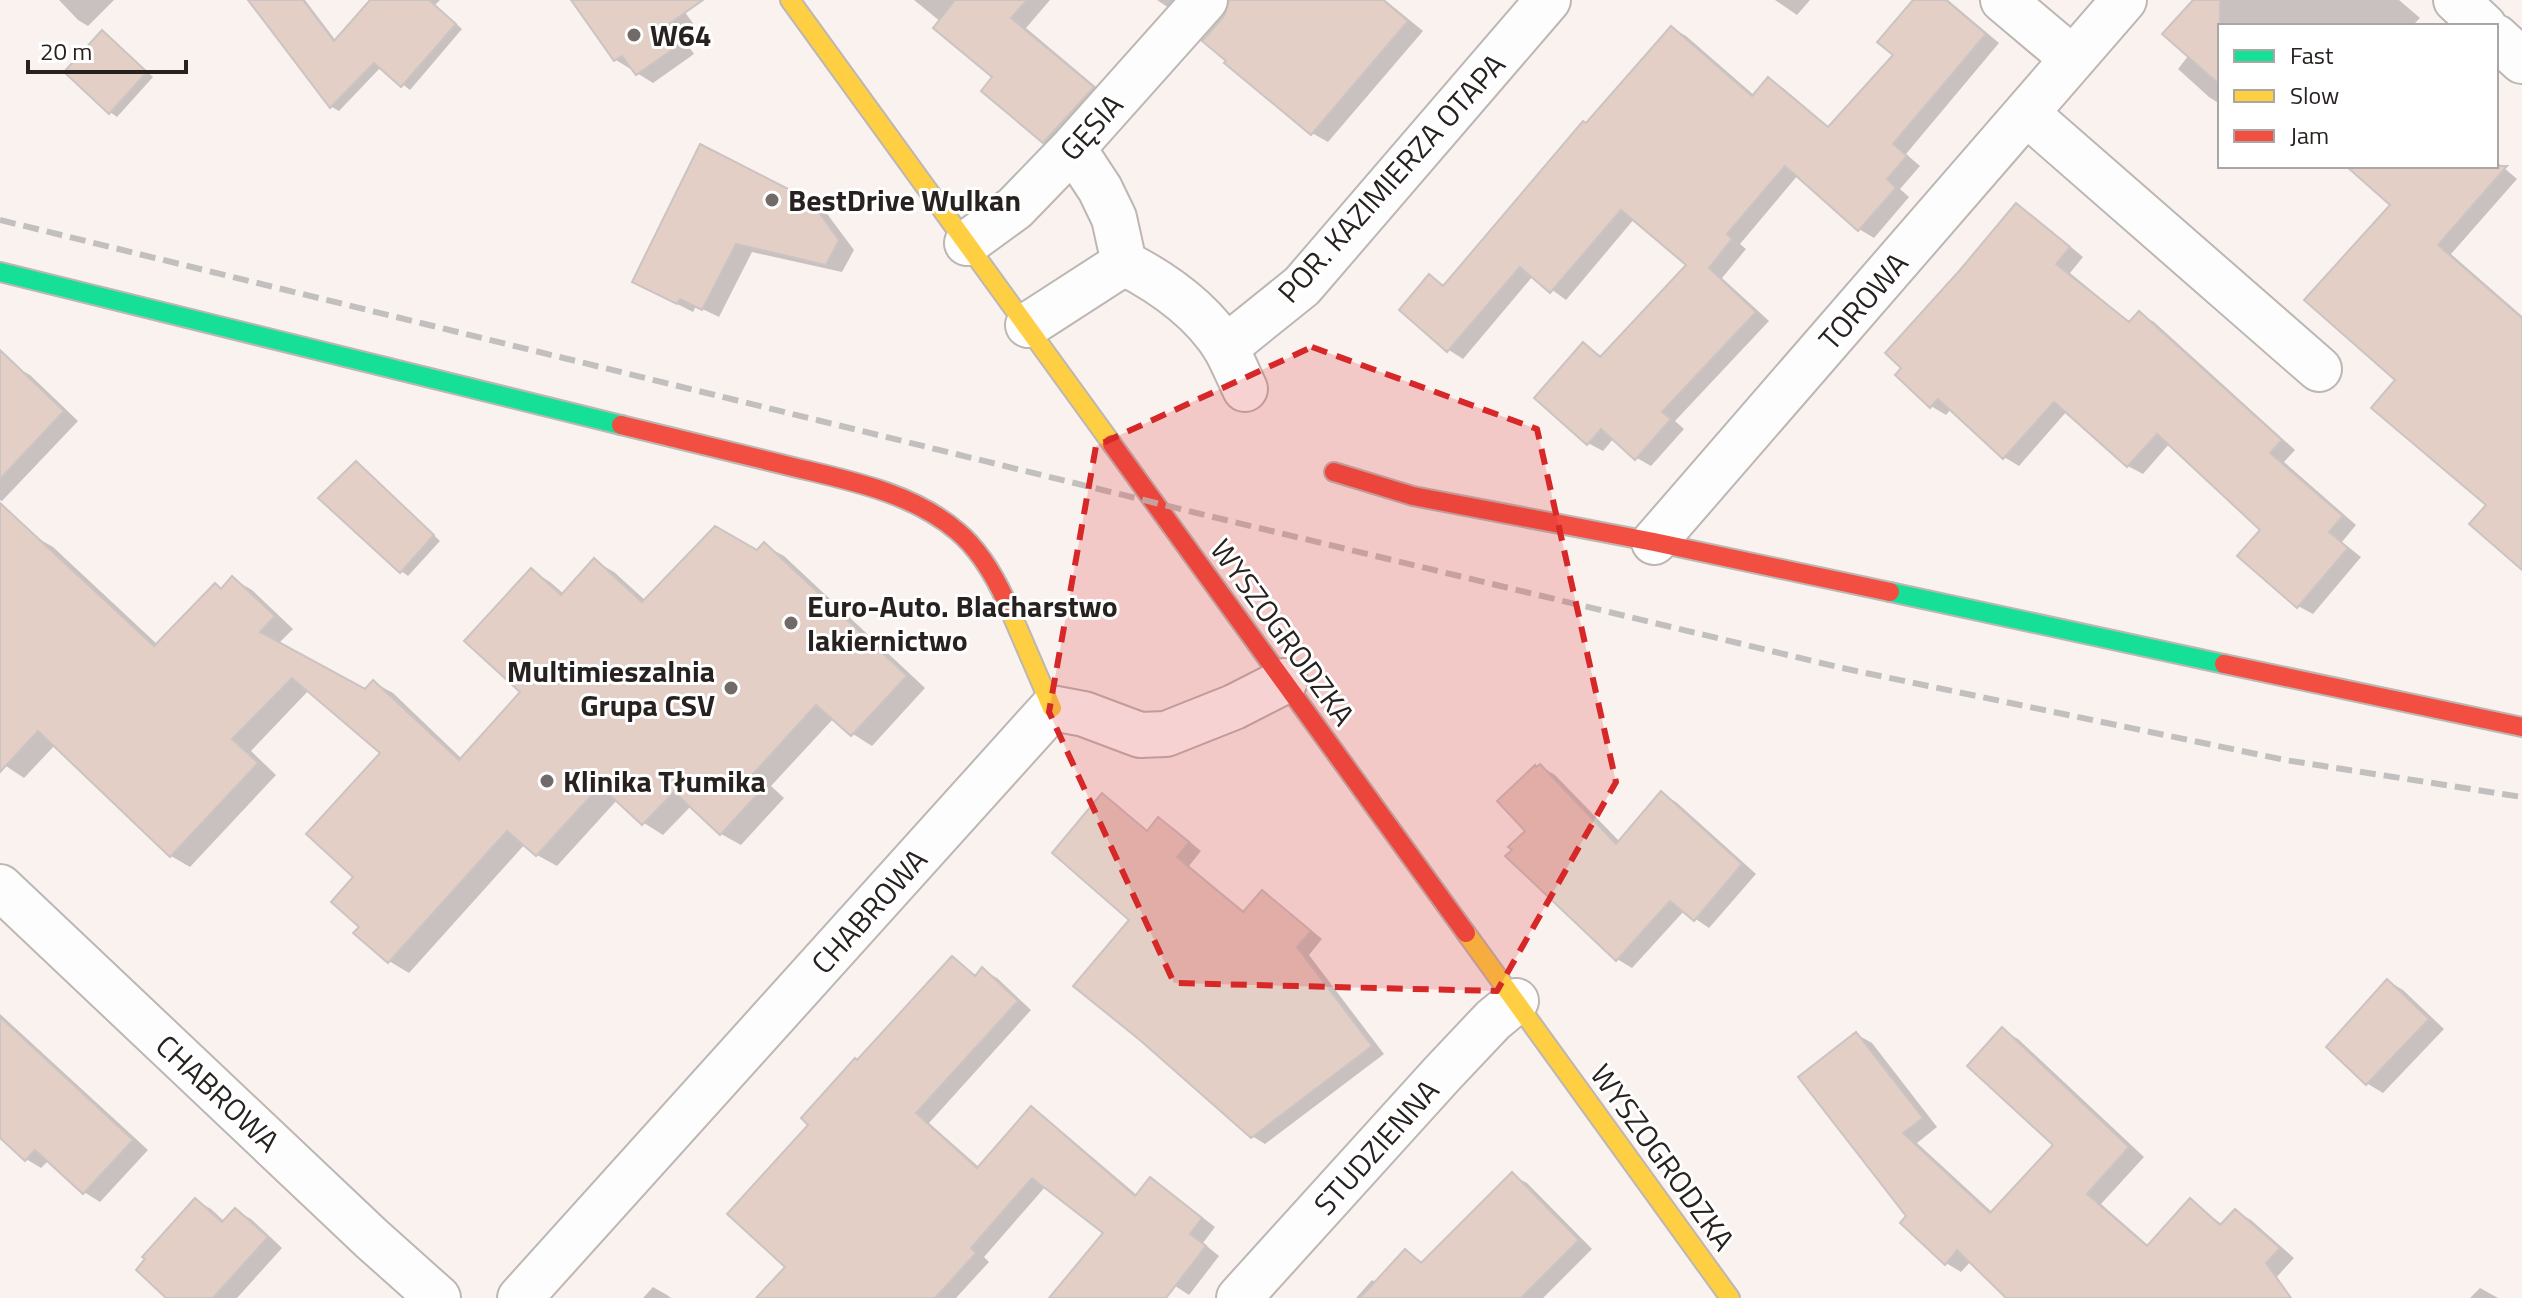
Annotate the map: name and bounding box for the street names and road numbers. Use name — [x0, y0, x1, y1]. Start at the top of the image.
street label: POR. KAZIMIERZA OTAPA — [1266, 43, 1516, 313]
street label: GĘSIA — [1048, 83, 1134, 171]
street label: TOROWA — [1807, 242, 1919, 360]
street label: WYSZOGRODZKA — [1199, 529, 1367, 735]
street label: CHABROWA — [800, 838, 938, 984]
street label: CHABROWA — [146, 1023, 290, 1163]
street label: WYSZOGRODZKA — [1579, 1054, 1747, 1260]
street label: STUDZIENNA — [1302, 1069, 1450, 1225]

